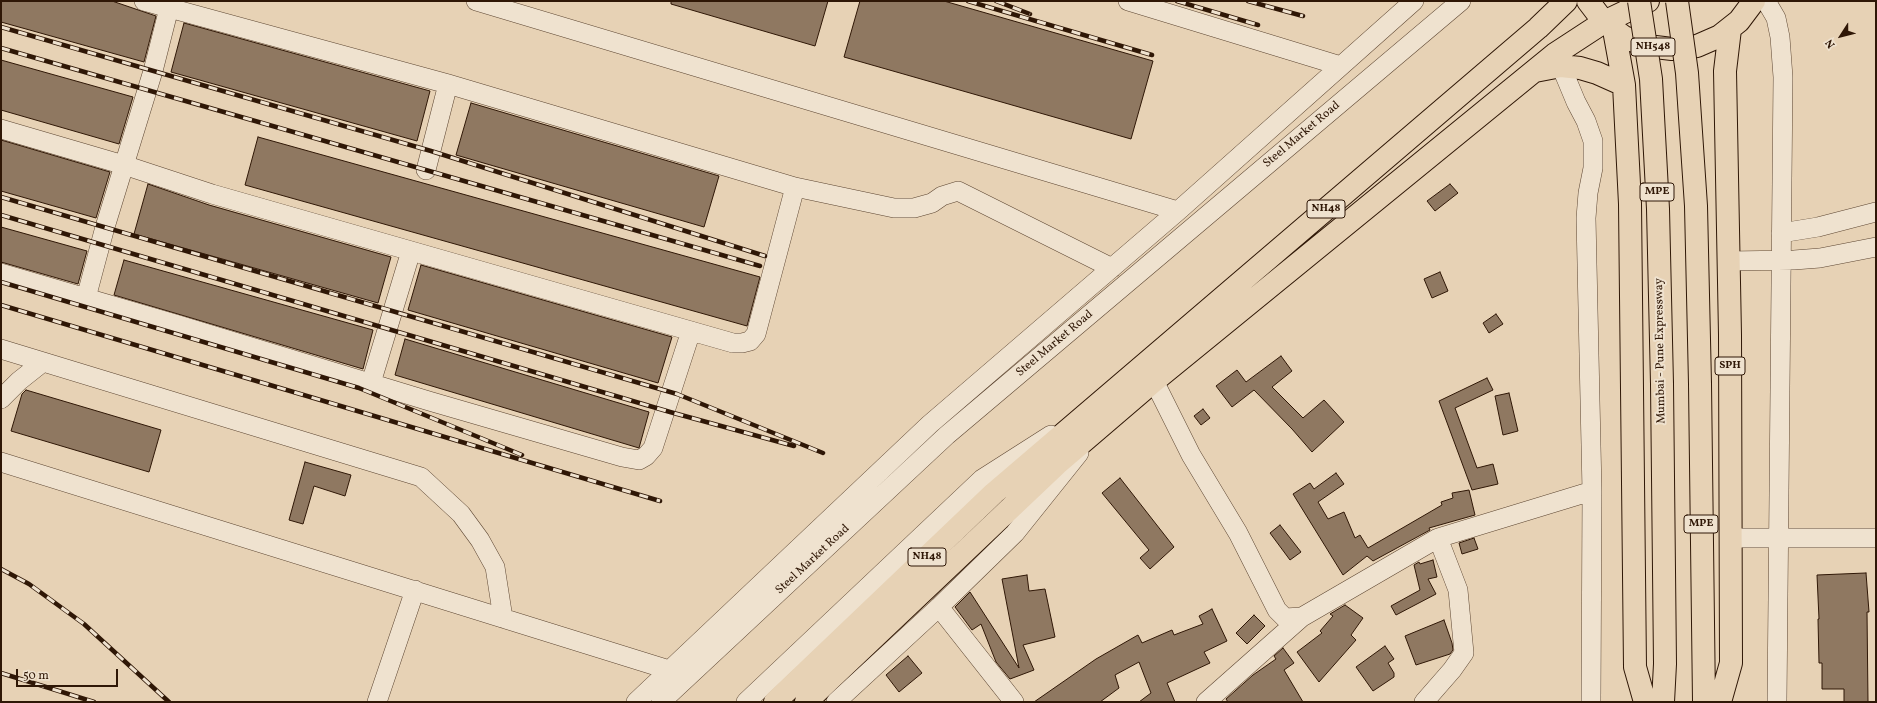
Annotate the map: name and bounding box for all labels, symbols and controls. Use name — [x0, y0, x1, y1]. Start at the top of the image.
north arrow — [1821, 16, 1861, 56]
text: N — [1822, 36, 1839, 51]
road number: NH548 — [1631, 38, 1675, 56]
street label: Steel Market Road — [1261, 99, 1343, 171]
road number: MPE — [1640, 183, 1674, 201]
road number: NH48 — [1307, 200, 1345, 218]
street label: Mumbai - Pune Expressway — [1653, 278, 1669, 424]
street label: Steel Market Road — [1014, 308, 1096, 380]
road number: SPH — [1715, 357, 1745, 375]
road number: MPE — [1684, 515, 1718, 533]
street label: Steel Market Road — [773, 522, 853, 598]
road number: NH48 — [908, 548, 946, 566]
scale bar — [18, 661, 120, 687]
text: 50 m — [23, 668, 49, 684]

